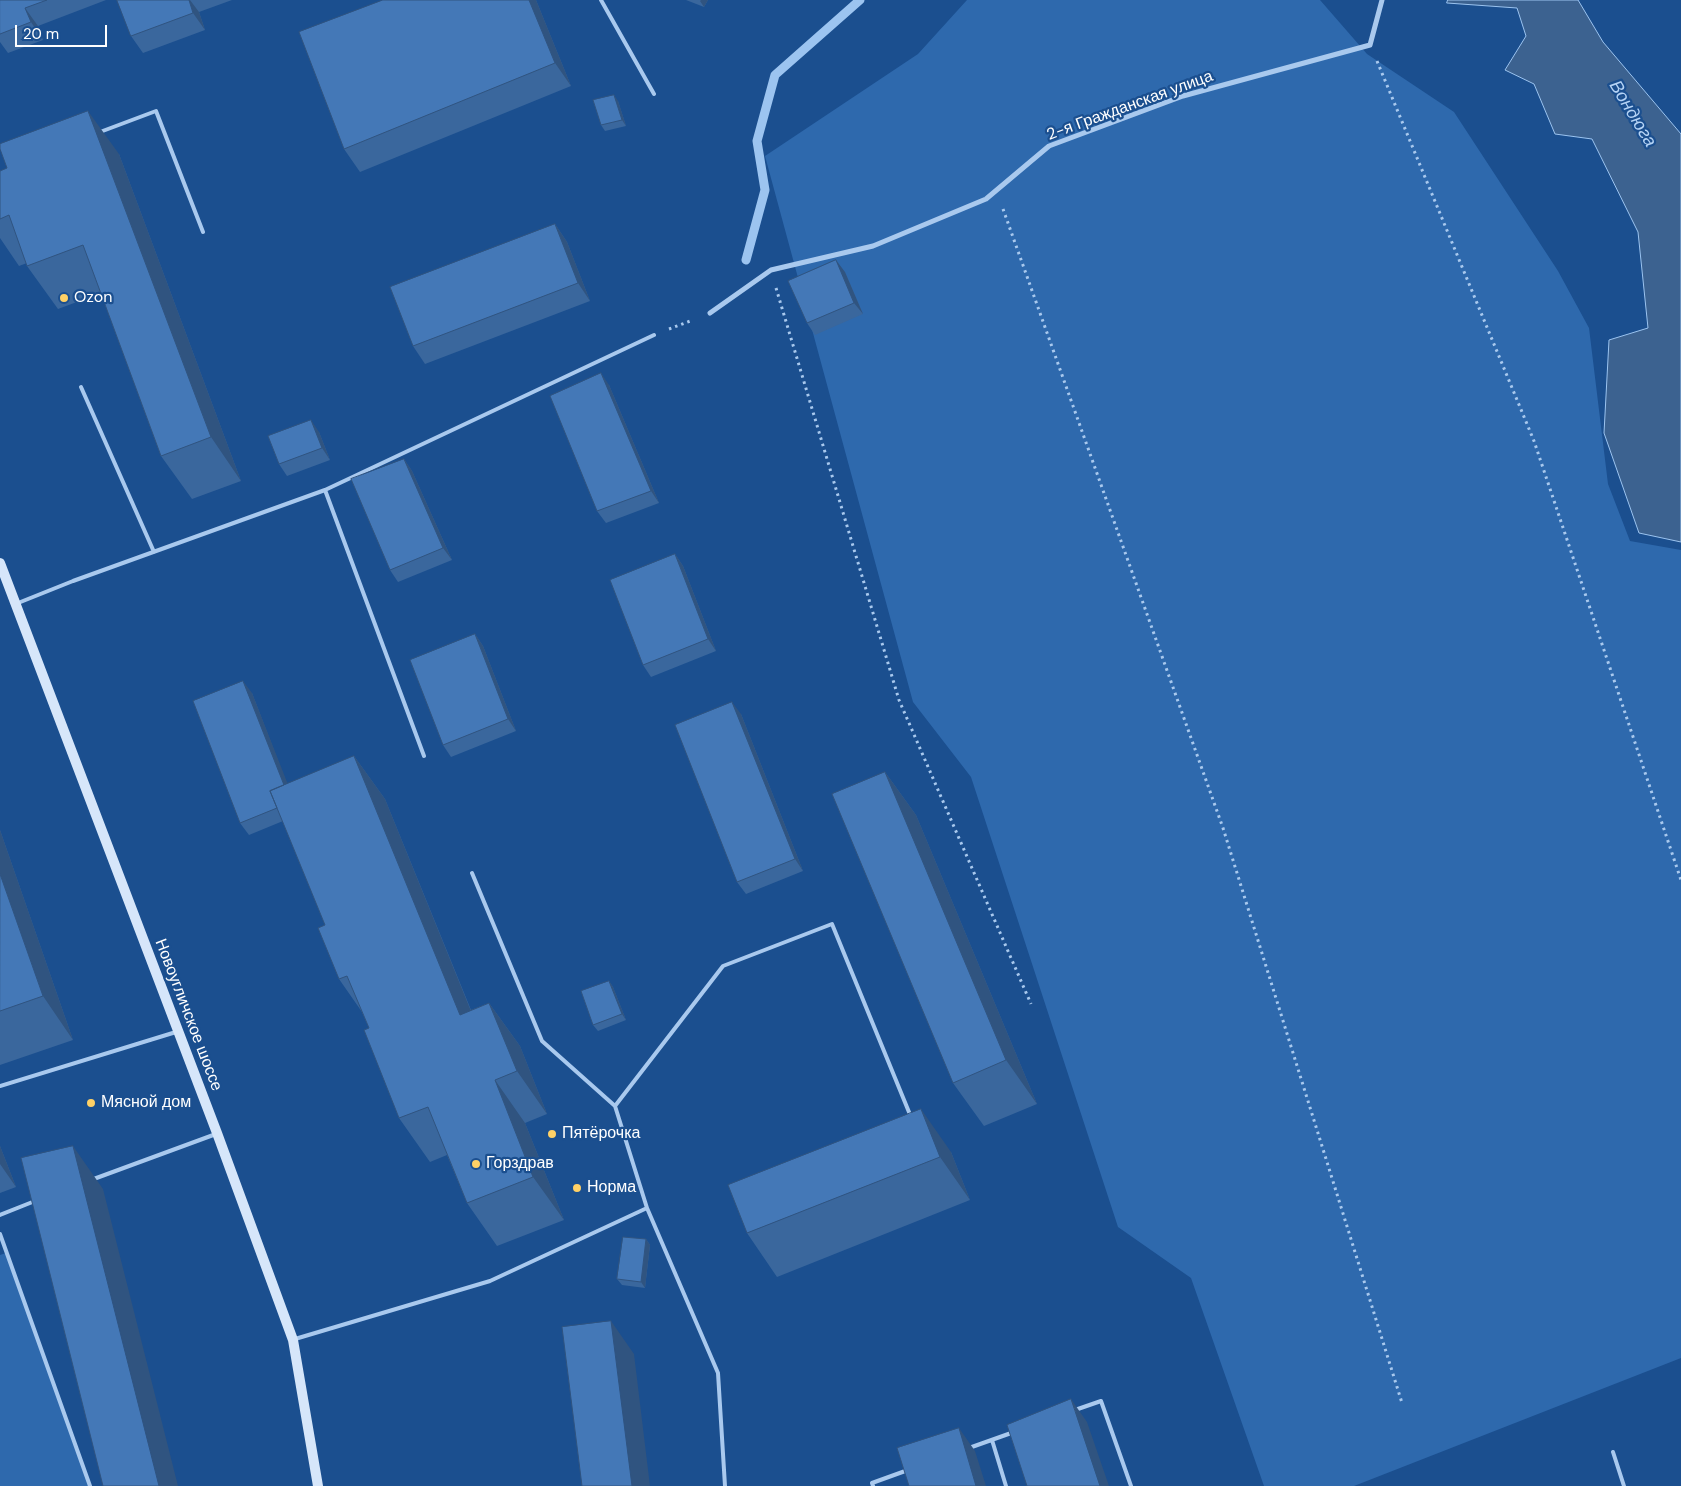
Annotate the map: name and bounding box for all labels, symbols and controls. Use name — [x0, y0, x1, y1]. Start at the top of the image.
scale bar — [18, 15, 110, 47]
text: 20 m — [23, 24, 59, 44]
street label: 2-я Гражданская улица — [1044, 67, 1216, 145]
water label: Вондюга — [1604, 77, 1660, 151]
place label: Ozon — [74, 288, 112, 308]
marker: Ozon — [58, 292, 70, 304]
street label: Новоугличское шоссе — [150, 936, 226, 1094]
place label: Мясной дом — [101, 1093, 191, 1113]
marker: Мясной дом — [85, 1097, 97, 1109]
place label: Пятёрочка — [562, 1124, 640, 1144]
marker: Пятёрочка — [546, 1128, 558, 1140]
place label: Горздрав — [486, 1154, 554, 1174]
marker: Горздрав — [470, 1158, 482, 1170]
place label: Норма — [587, 1178, 636, 1198]
marker: Норма — [571, 1182, 583, 1194]

